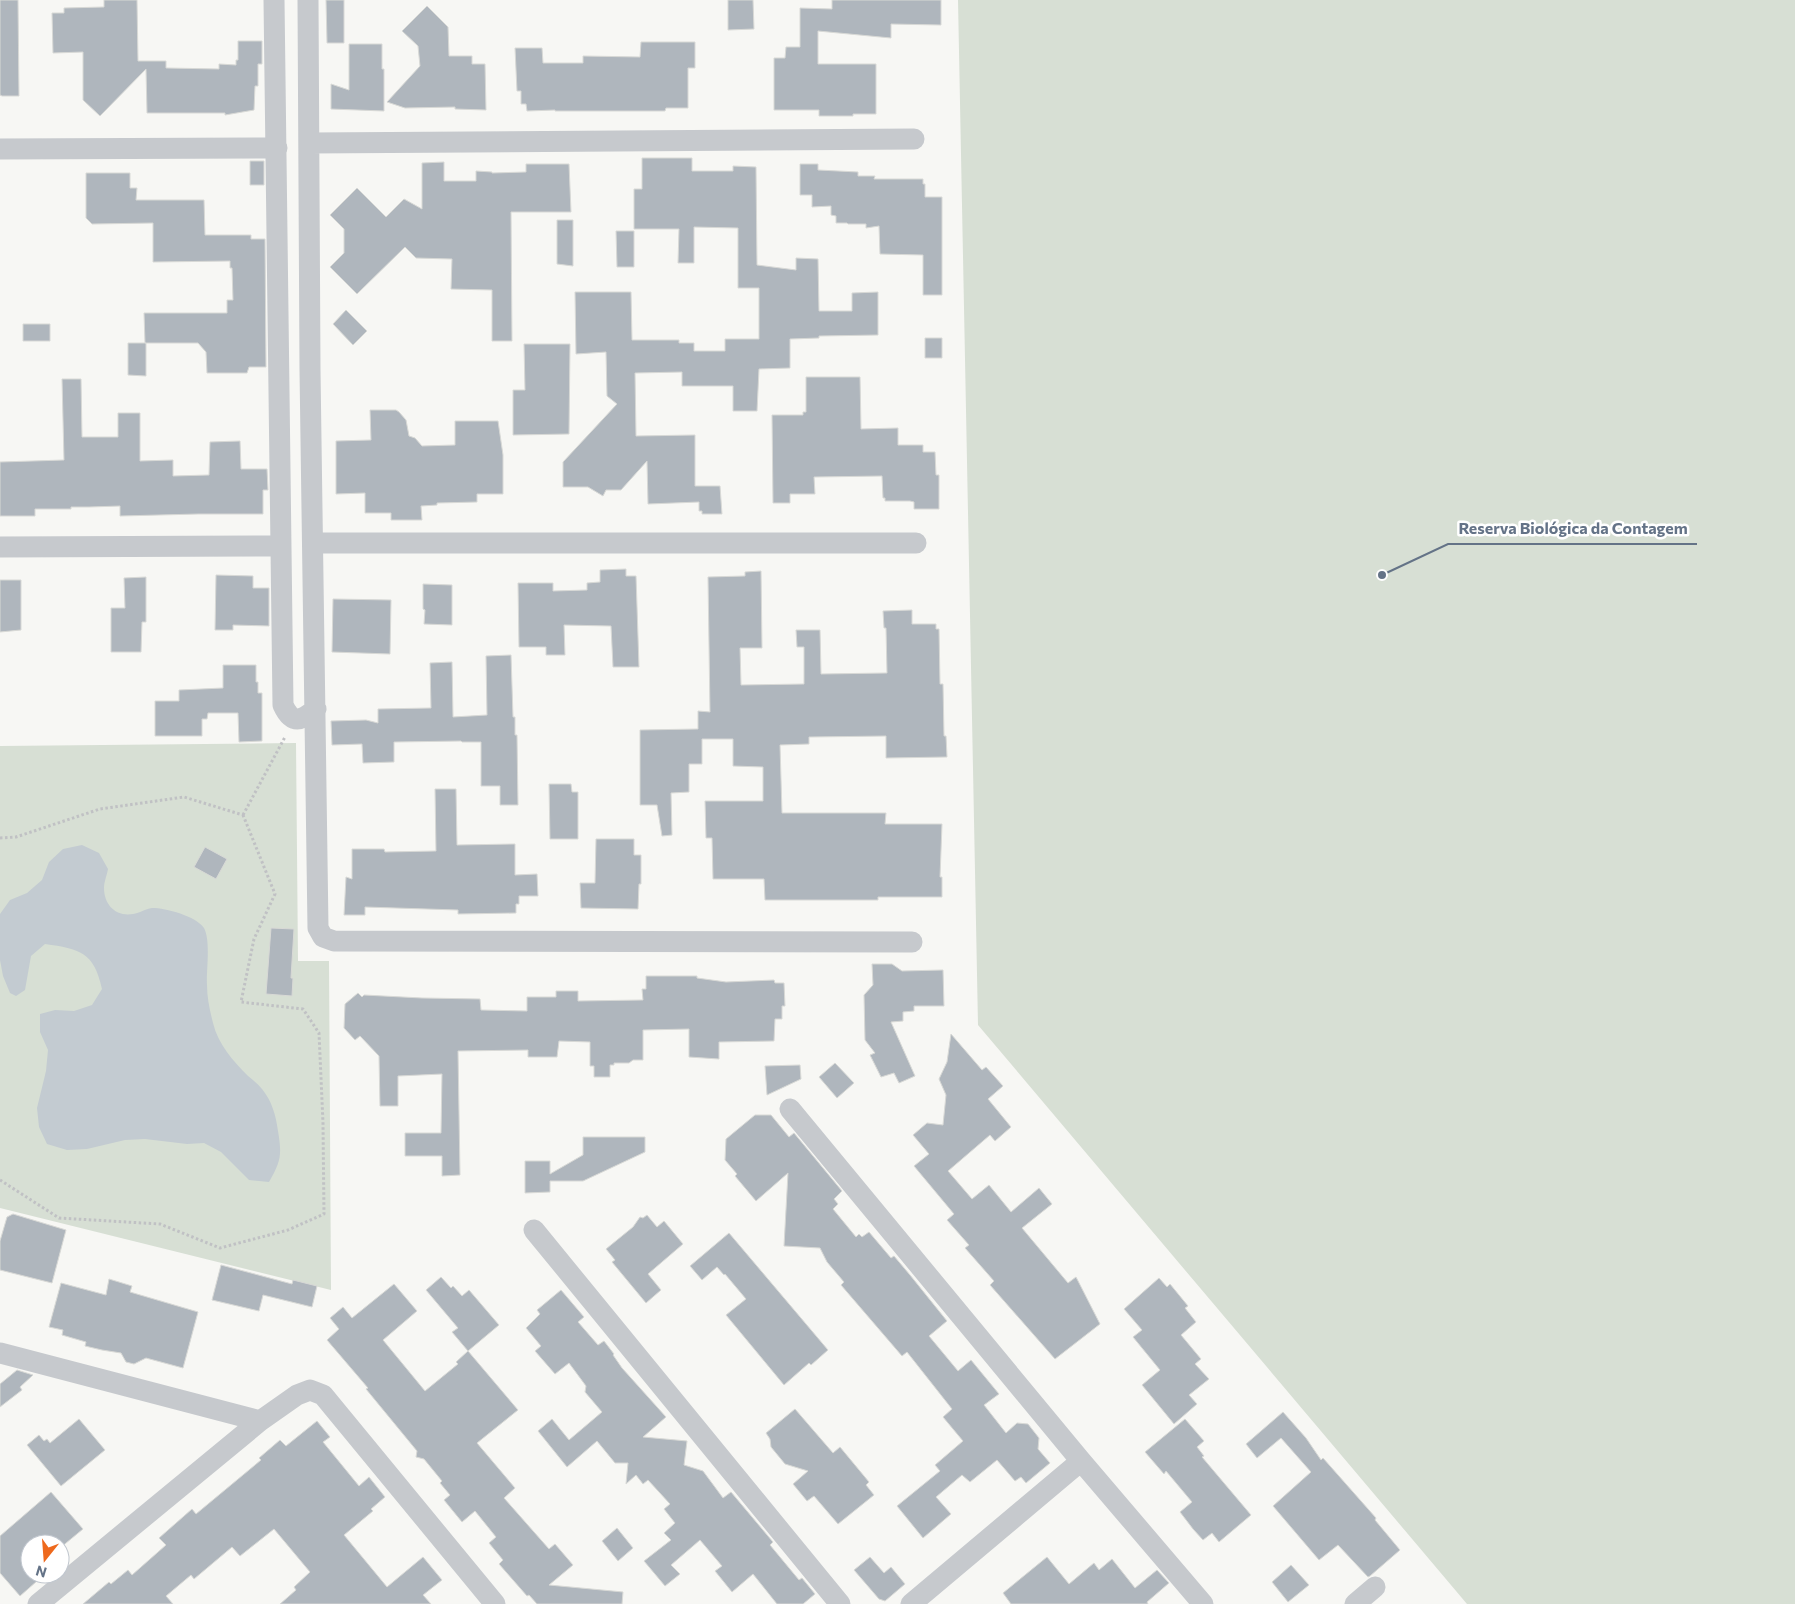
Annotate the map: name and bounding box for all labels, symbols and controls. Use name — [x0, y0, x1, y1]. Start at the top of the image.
callout: Reserva Biológica da Contagem — [1448, 513, 1697, 544]
text: Reserva Biológica da Contagem — [1458, 518, 1688, 537]
north arrow — [20, 1534, 70, 1584]
text: N — [34, 1562, 49, 1582]

